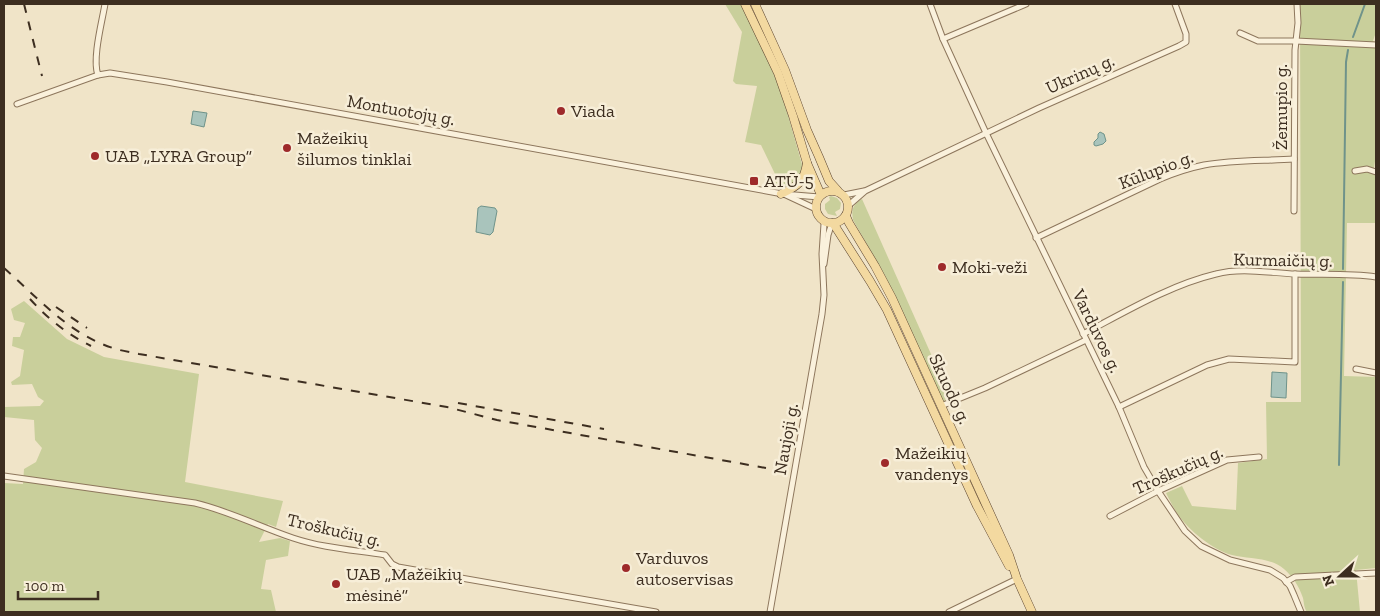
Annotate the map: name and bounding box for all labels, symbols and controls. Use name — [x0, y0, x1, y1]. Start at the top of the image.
street label: Ukrinų g. — [1042, 49, 1118, 99]
street label: Žemupio g. — [1270, 64, 1292, 150]
street label: Montuotojų g. — [345, 90, 457, 130]
place label: Viada — [570, 100, 615, 122]
marker: Viada — [555, 105, 567, 117]
place label: Mažeikių šilumos tinklai — [297, 127, 411, 170]
marker: Mažeikių šilumos tinklai — [281, 142, 293, 154]
place label: UAB „LYRA Group“ — [105, 145, 252, 167]
street label: Kūlupio g. — [1116, 146, 1196, 194]
marker: UAB „LYRA Group“ — [89, 150, 101, 162]
place label: ATŪ-5 — [764, 170, 814, 192]
marker: ATŪ-5 — [748, 175, 760, 187]
street label: Kurmaičių g. — [1233, 248, 1333, 272]
place label: Moki-veži — [952, 256, 1027, 278]
marker: Moki-veži — [936, 261, 948, 273]
street label: Varduvos g. — [1067, 285, 1127, 376]
street label: Skuodo g. — [924, 350, 976, 428]
street label: Naujoji g. — [769, 401, 803, 477]
street label: Troškučių g. — [1130, 440, 1226, 500]
place label: Mažeikių vandenys — [895, 442, 968, 485]
marker: Mažeikių vandenys — [879, 457, 891, 469]
street label: Troškučių g. — [285, 508, 383, 552]
place label: Varduvos autoservisas — [635, 547, 733, 590]
north arrow — [1315, 551, 1365, 601]
marker: Varduvos autoservisas — [620, 562, 632, 574]
place label: UAB „Mažeikių mėsinė“ — [346, 563, 462, 606]
scale bar — [18, 568, 98, 600]
text: N — [1318, 572, 1338, 588]
text: 100 m — [25, 577, 64, 595]
marker: UAB „Mažeikių mėsinė“ — [330, 578, 342, 590]

